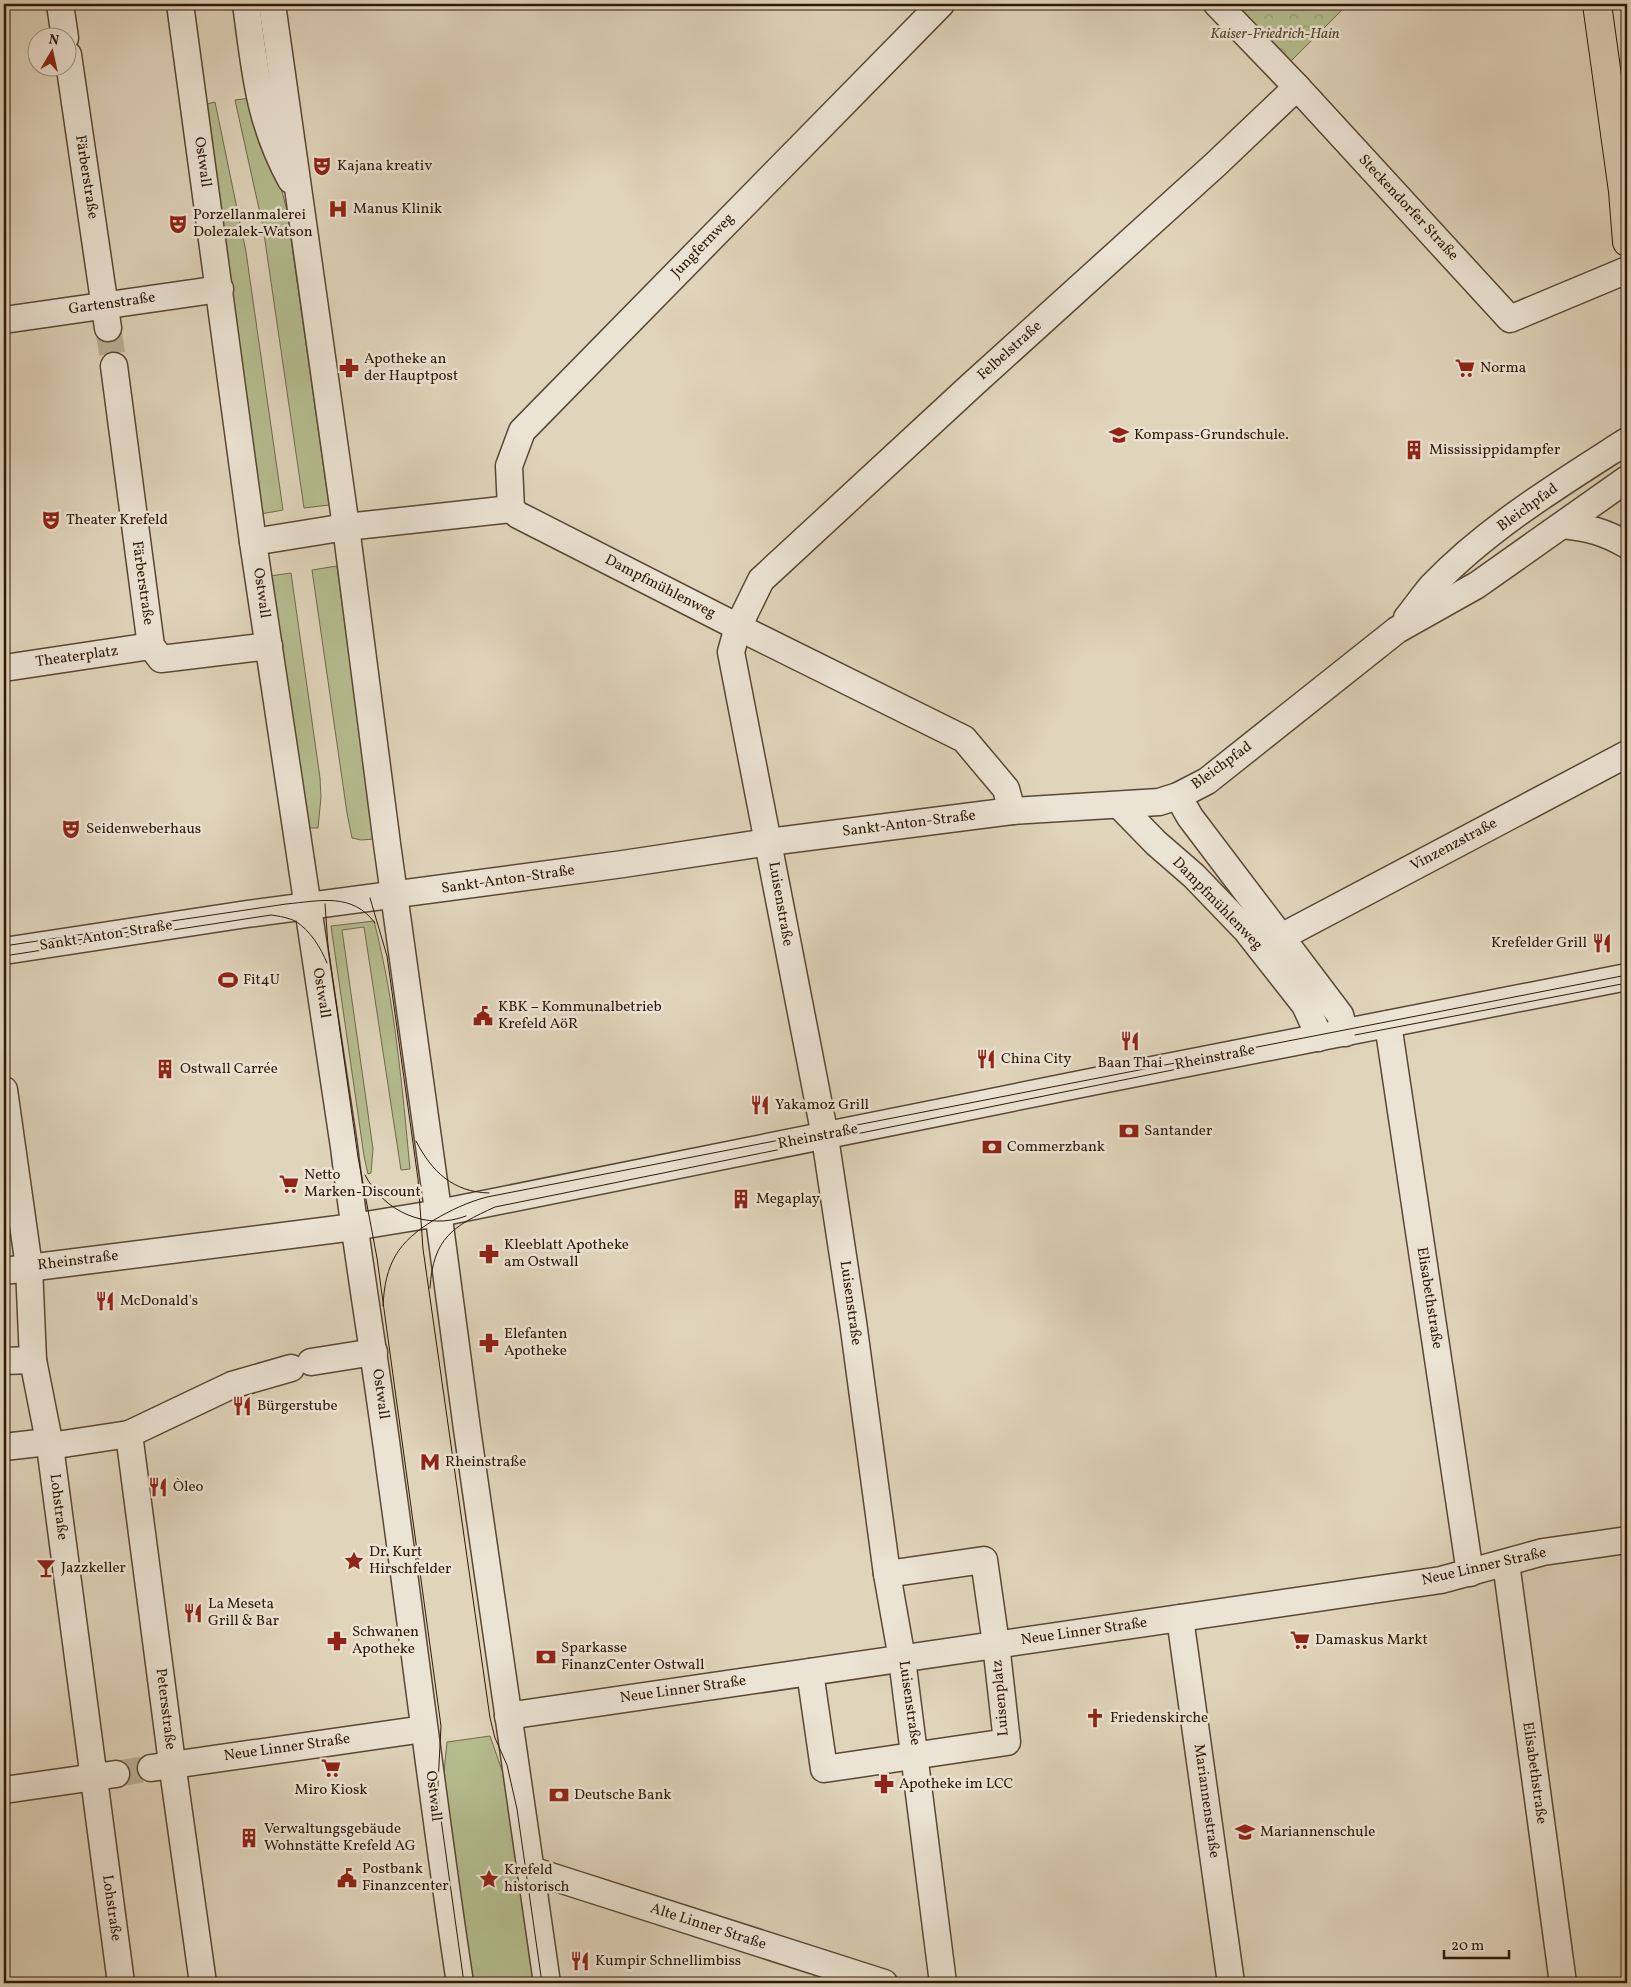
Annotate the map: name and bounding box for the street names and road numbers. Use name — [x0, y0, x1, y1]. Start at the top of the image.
street label: Färberstraße — [69, 133, 103, 221]
street label: Ostwall — [188, 135, 216, 189]
street label: Steckendorfer Straße — [1353, 150, 1463, 266]
street label: Jungfernweg — [667, 209, 740, 283]
street label: Gartenstraße — [67, 288, 157, 320]
street label: Felbelstraße — [973, 316, 1047, 386]
street label: Bleichpfad — [1493, 479, 1563, 537]
street label: Färberstraße — [126, 540, 158, 626]
street label: Dampfmühlenweg — [601, 550, 720, 624]
street label: Ostwall — [247, 566, 275, 620]
street label: Theaterplatz — [34, 641, 120, 673]
street label: Bleichpfad — [1187, 737, 1257, 795]
street label: Sankt-Anton-Straße — [841, 805, 977, 843]
street label: Vinzenzstraße — [1407, 813, 1501, 877]
street label: Dampfmühlenweg — [1167, 853, 1267, 956]
street label: Sankt-Anton-Straße — [440, 860, 576, 900]
street label: Luisenstraße — [762, 860, 798, 948]
street label: Sankt-Anton-Straße — [38, 915, 174, 957]
street label: Ostwall — [307, 966, 335, 1020]
street label: Rheinstraße — [1173, 1040, 1257, 1076]
street label: Rheinstraße — [776, 1119, 860, 1155]
street label: Rheinstraße — [36, 1246, 120, 1276]
street label: Elisabethstraße — [1411, 1246, 1447, 1350]
street label: Luisenstraße — [834, 1259, 866, 1347]
street label: Ostwall — [366, 1367, 394, 1421]
street label: Lohstraße — [44, 1473, 72, 1541]
street label: Neue Linner Straße — [1420, 1542, 1548, 1592]
street label: Neue Linner Straße — [1019, 1613, 1149, 1651]
street label: Luisenstraße — [893, 1659, 925, 1747]
street label: Luisenplatz — [987, 1659, 1015, 1737]
street label: Petersstraße — [150, 1667, 180, 1751]
street label: Neue Linner Straße — [618, 1671, 748, 1709]
street label: Elisabethstraße — [1516, 1721, 1552, 1825]
street label: Neue Linner Straße — [222, 1729, 352, 1767]
street label: Mariannenstraße — [1188, 1742, 1224, 1860]
street label: Ostwall — [419, 1770, 447, 1822]
street label: Lohstraße — [96, 1874, 126, 1942]
street label: Alte Linner Straße — [647, 1898, 769, 1956]

